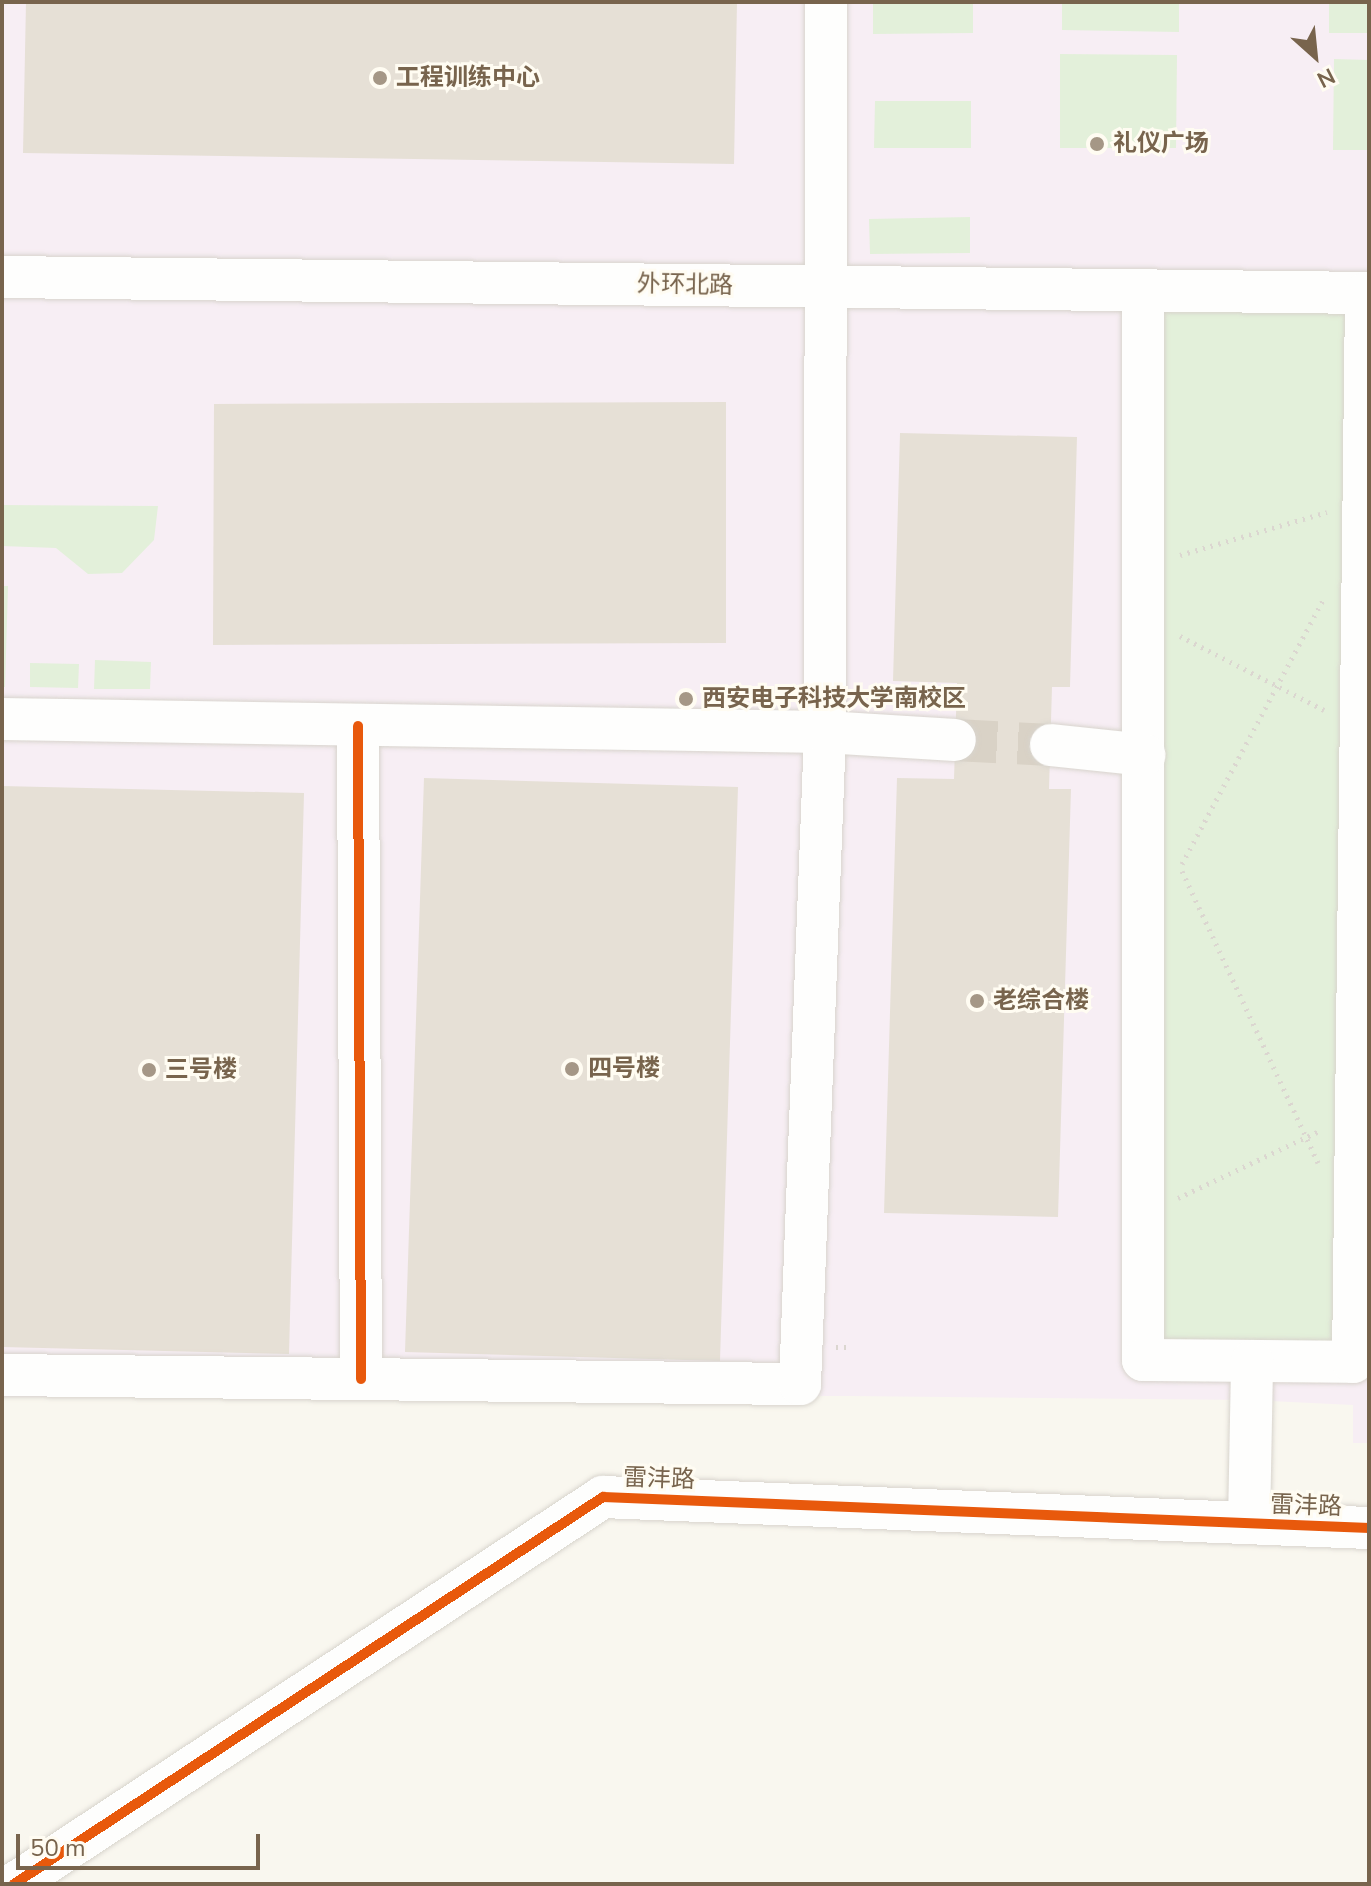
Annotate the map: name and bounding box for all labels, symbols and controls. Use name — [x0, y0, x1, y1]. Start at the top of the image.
north arrow — [1275, 16, 1355, 96]
text: N — [1312, 60, 1340, 94]
place label: 工程训练中心 — [396, 64, 540, 92]
marker: 工程训练中心 — [371, 69, 389, 87]
place label: 礼仪广场 — [1113, 130, 1209, 158]
marker: 礼仪广场 — [1088, 135, 1106, 153]
street label: 外环北路 — [637, 270, 733, 300]
place label: 西安电子科技大学南校区 — [702, 685, 966, 713]
marker: 西安电子科技大学南校区 — [677, 690, 695, 708]
place label: 老综合楼 — [993, 987, 1089, 1015]
marker: 老综合楼 — [968, 992, 986, 1010]
place label: 四号楼 — [588, 1055, 660, 1083]
place label: 三号楼 — [165, 1056, 237, 1084]
marker: 四号楼 — [563, 1060, 581, 1078]
marker: 三号楼 — [140, 1061, 158, 1079]
street label: 雷沣路 — [623, 1463, 695, 1495]
street label: 雷沣路 — [1270, 1490, 1342, 1522]
scale bar — [20, 1818, 264, 1868]
text: 50 m — [30, 1832, 86, 1864]

